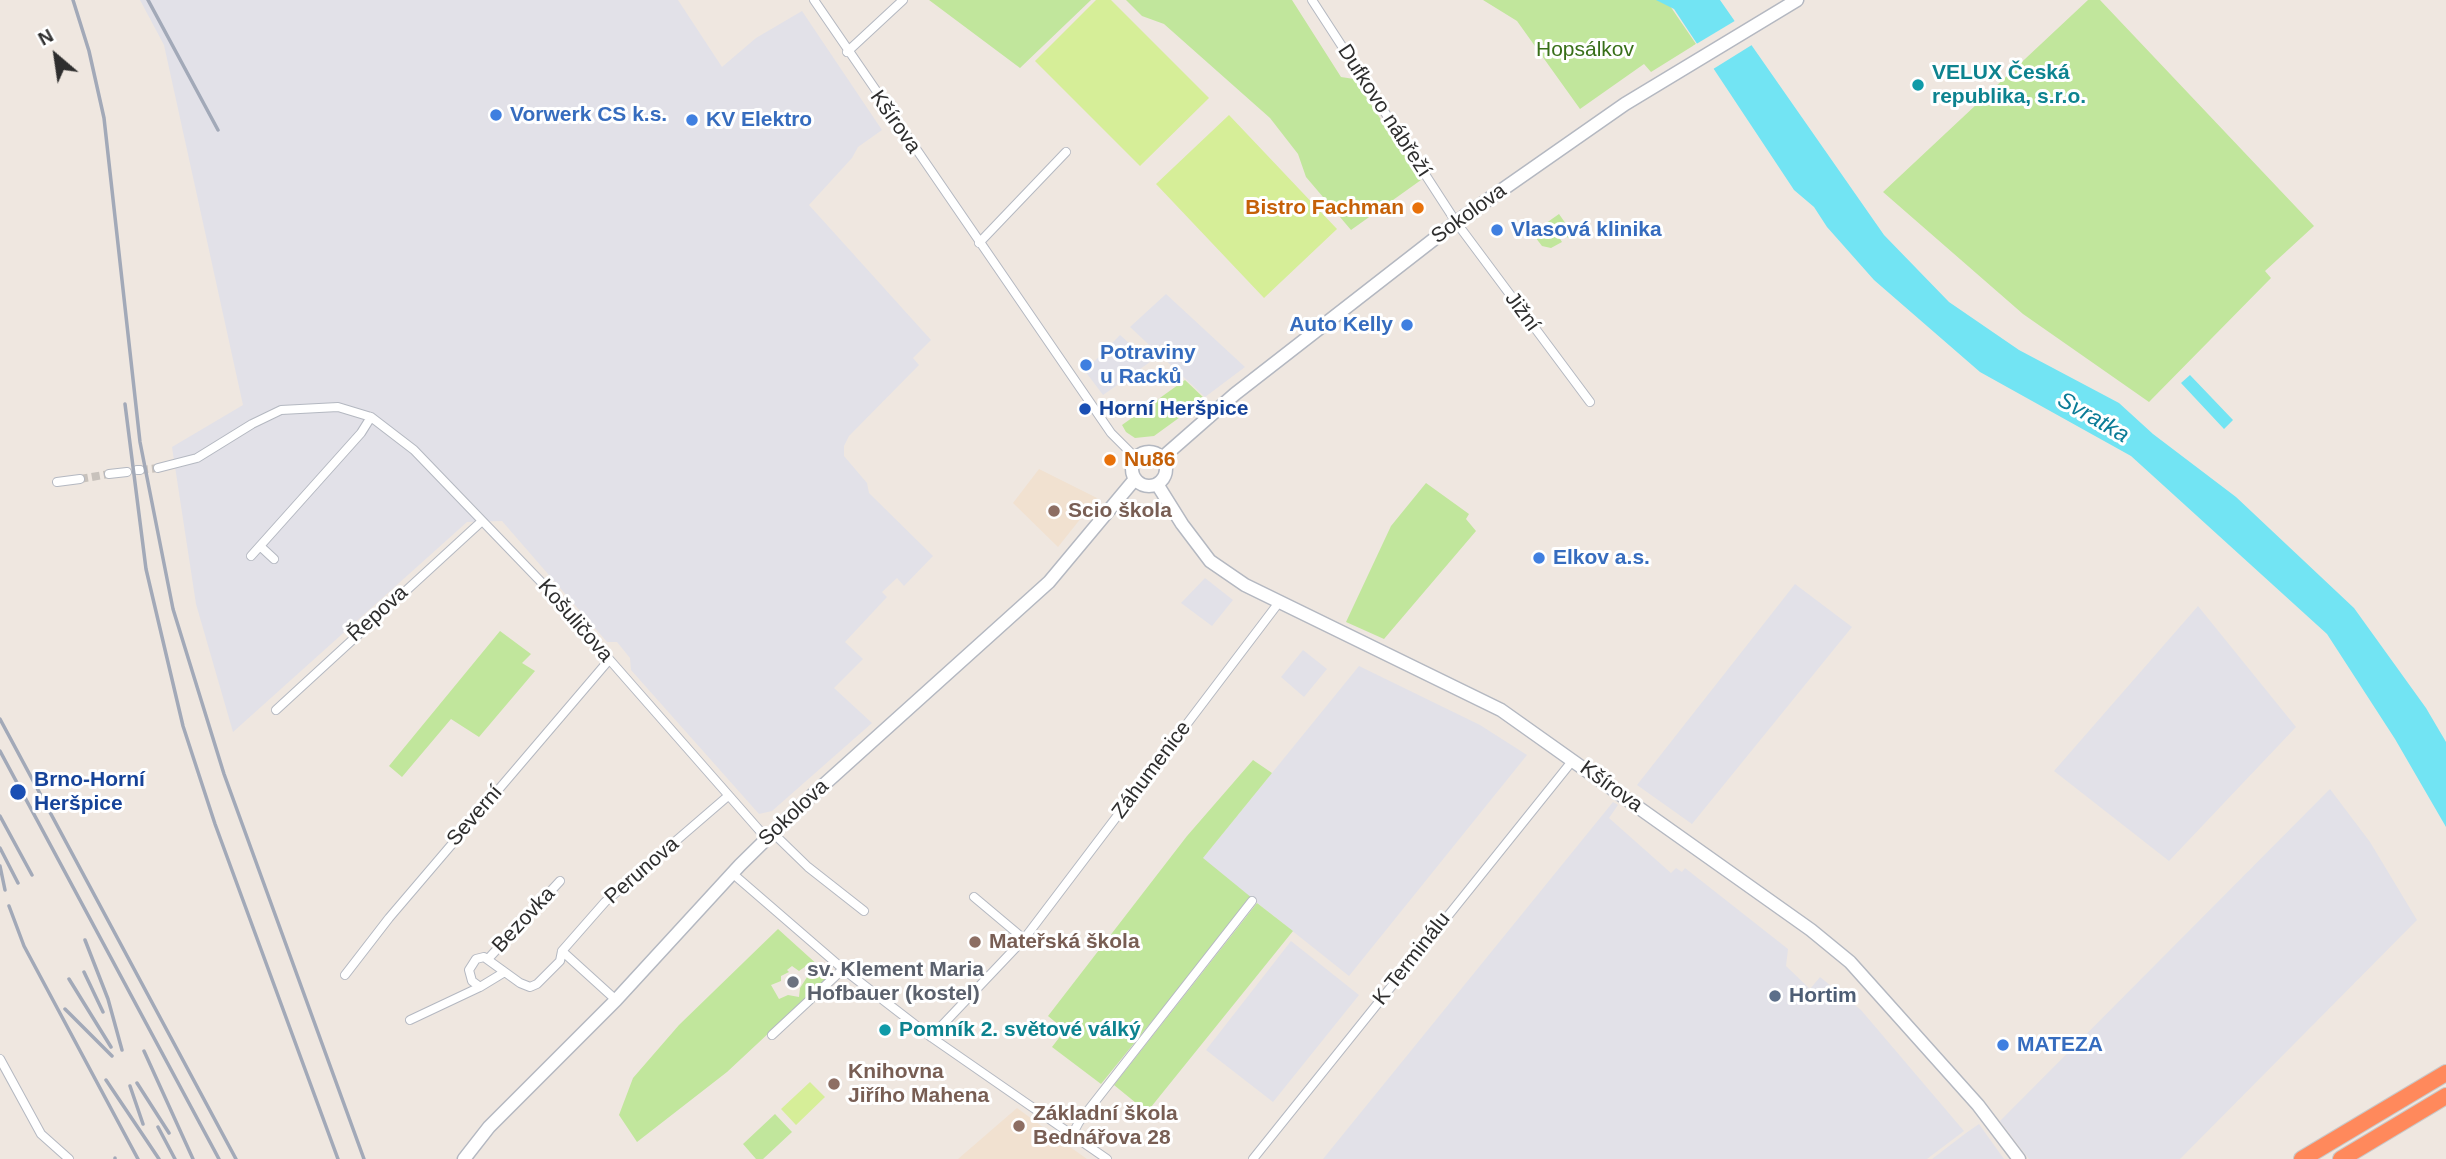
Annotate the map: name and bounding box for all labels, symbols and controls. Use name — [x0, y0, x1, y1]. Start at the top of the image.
north arrow — [21, 21, 91, 91]
text: N — [34, 25, 57, 50]
park label: Hopsálkov — [1536, 37, 1634, 63]
street label: Dufkovo nábřeží — [1332, 40, 1436, 182]
place label: VELUX Česká republika, s.r.o. — [1932, 60, 2086, 110]
marker: VELUX Česká republika, s.r.o. — [1910, 77, 1926, 93]
street label: Kšírova — [864, 86, 926, 158]
place label: Vorwerk CS k.s. — [510, 102, 667, 128]
marker: Vorwerk CS k.s. — [488, 107, 504, 123]
place label: KV Elektro — [706, 107, 812, 133]
marker: KV Elektro — [684, 112, 700, 128]
street label: Sokolova — [1427, 178, 1511, 250]
place label: Bistro Fachman — [1245, 195, 1404, 221]
marker: Bistro Fachman — [1410, 200, 1426, 216]
place label: Vlasová klinika — [1511, 217, 1662, 243]
marker: Vlasová klinika — [1489, 222, 1505, 238]
street label: Jižní — [1499, 287, 1545, 337]
place label: Auto Kelly — [1289, 312, 1393, 338]
marker: Auto Kelly — [1399, 317, 1415, 333]
place label: Potraviny u Racků — [1100, 340, 1196, 390]
marker: Potraviny u Racků — [1078, 357, 1094, 373]
water label: Svratka — [2052, 387, 2134, 449]
place label: Horní Heršpice — [1099, 396, 1248, 422]
marker: Horní Heršpice — [1077, 401, 1093, 417]
place label: Nu86 — [1124, 447, 1175, 473]
marker: Nu86 — [1102, 452, 1118, 468]
place label: Scio škola — [1068, 498, 1172, 524]
marker: Scio škola — [1046, 503, 1062, 519]
place label: Elkov a.s. — [1553, 545, 1650, 571]
marker: Elkov a.s. — [1531, 550, 1547, 566]
street label: Košuličova — [532, 574, 618, 668]
street label: Řepova — [343, 580, 413, 648]
street label: Záhumenice — [1107, 716, 1197, 824]
street label: Kšírova — [1575, 756, 1647, 818]
place label: Brno-Horní Heršpice — [34, 767, 145, 817]
street label: Sokolova — [754, 774, 834, 852]
street label: Severní — [442, 780, 508, 852]
marker: Brno-Horní Heršpice — [8, 782, 28, 802]
street label: Perunova — [600, 832, 684, 910]
street label: Bezovka — [487, 882, 561, 958]
street label: K Terminálu — [1368, 908, 1456, 1010]
place label: Mateřská škola — [989, 929, 1140, 955]
marker: Mateřská škola — [967, 934, 983, 950]
place label: sv. Klement Maria Hofbauer (kostel) — [807, 957, 984, 1007]
marker: sv. Klement Maria Hofbauer (kostel) — [785, 974, 801, 990]
place label: Hortim — [1789, 983, 1857, 1009]
marker: Hortim — [1767, 988, 1783, 1004]
place label: Pomník 2. světové válký — [899, 1017, 1141, 1043]
marker: Pomník 2. světové válký — [877, 1022, 893, 1038]
place label: MATEZA — [2017, 1032, 2103, 1058]
marker: MATEZA — [1995, 1037, 2011, 1053]
place label: Knihovna Jiřího Mahena — [848, 1059, 989, 1109]
marker: Knihovna Jiřího Mahena — [826, 1076, 842, 1092]
place label: Základní škola Bednářova 28 — [1033, 1101, 1178, 1151]
marker: Základní škola Bednářova 28 — [1011, 1118, 1027, 1134]

